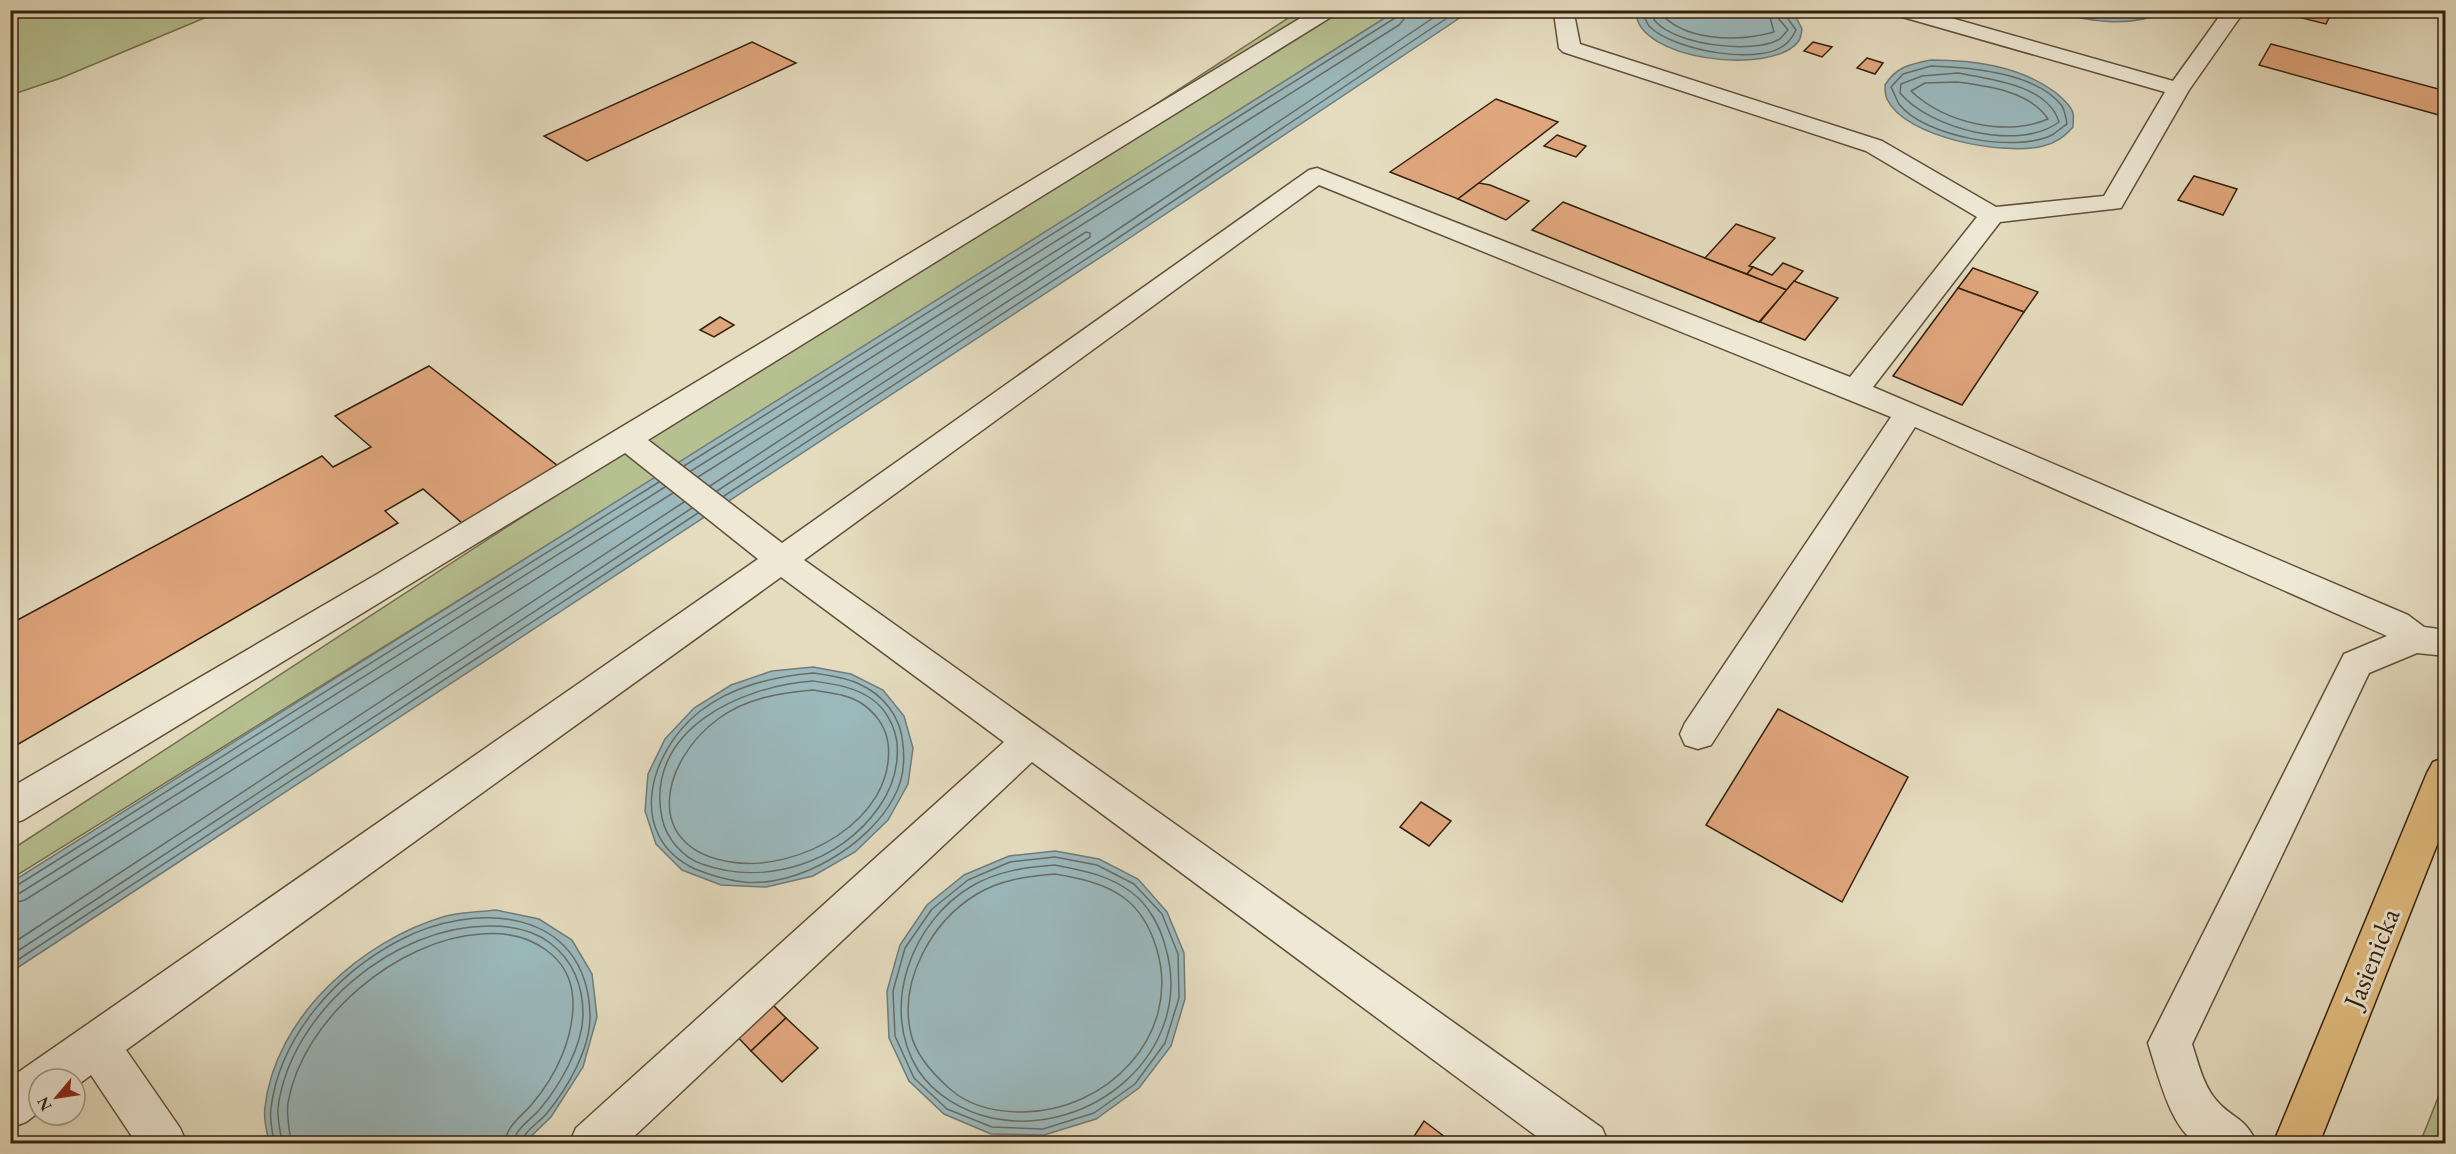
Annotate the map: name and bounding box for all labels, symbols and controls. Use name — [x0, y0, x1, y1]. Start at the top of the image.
street label: Jasienicka — [2334, 902, 2408, 1015]
north arrow — [27, 1067, 87, 1127]
text: N — [32, 1093, 57, 1115]

